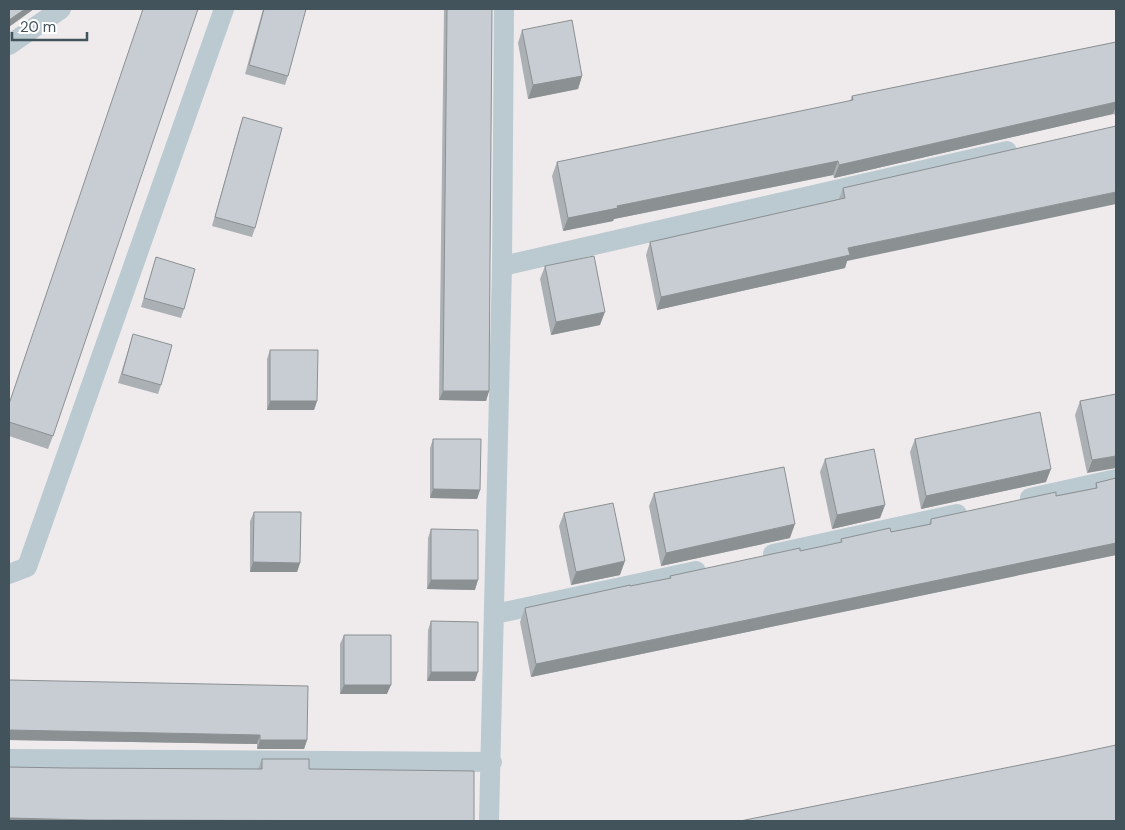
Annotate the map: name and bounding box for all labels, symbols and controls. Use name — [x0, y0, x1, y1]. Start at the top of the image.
scale bar — [12, 10, 88, 42]
text: 20 m — [20, 17, 56, 37]

